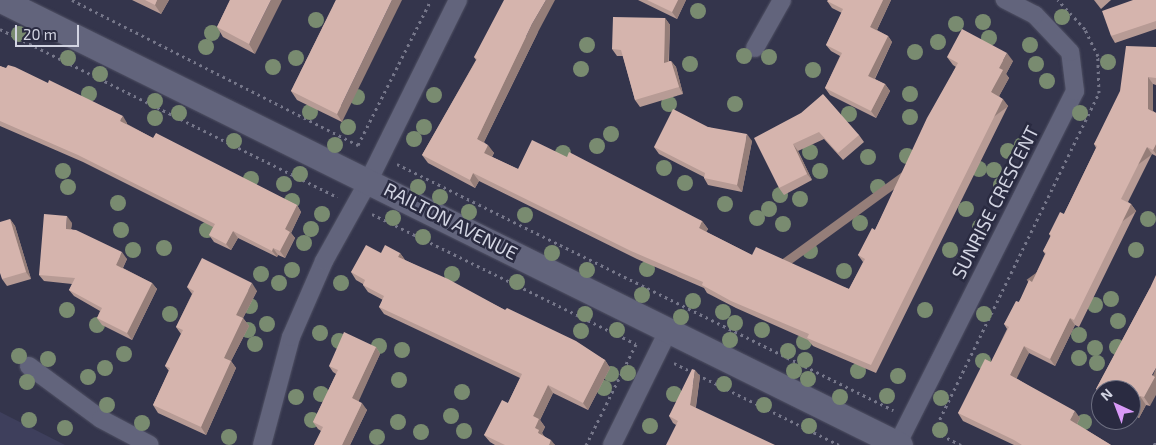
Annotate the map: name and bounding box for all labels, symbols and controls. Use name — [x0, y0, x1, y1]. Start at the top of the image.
scale bar — [18, 15, 81, 47]
text: 20 m — [23, 25, 57, 43]
street label: SUNRISE CRESCENT — [947, 122, 1043, 282]
street label: RAILTON AVENUE — [380, 177, 522, 265]
north arrow — [1091, 380, 1141, 430]
text: N — [1097, 385, 1116, 404]

